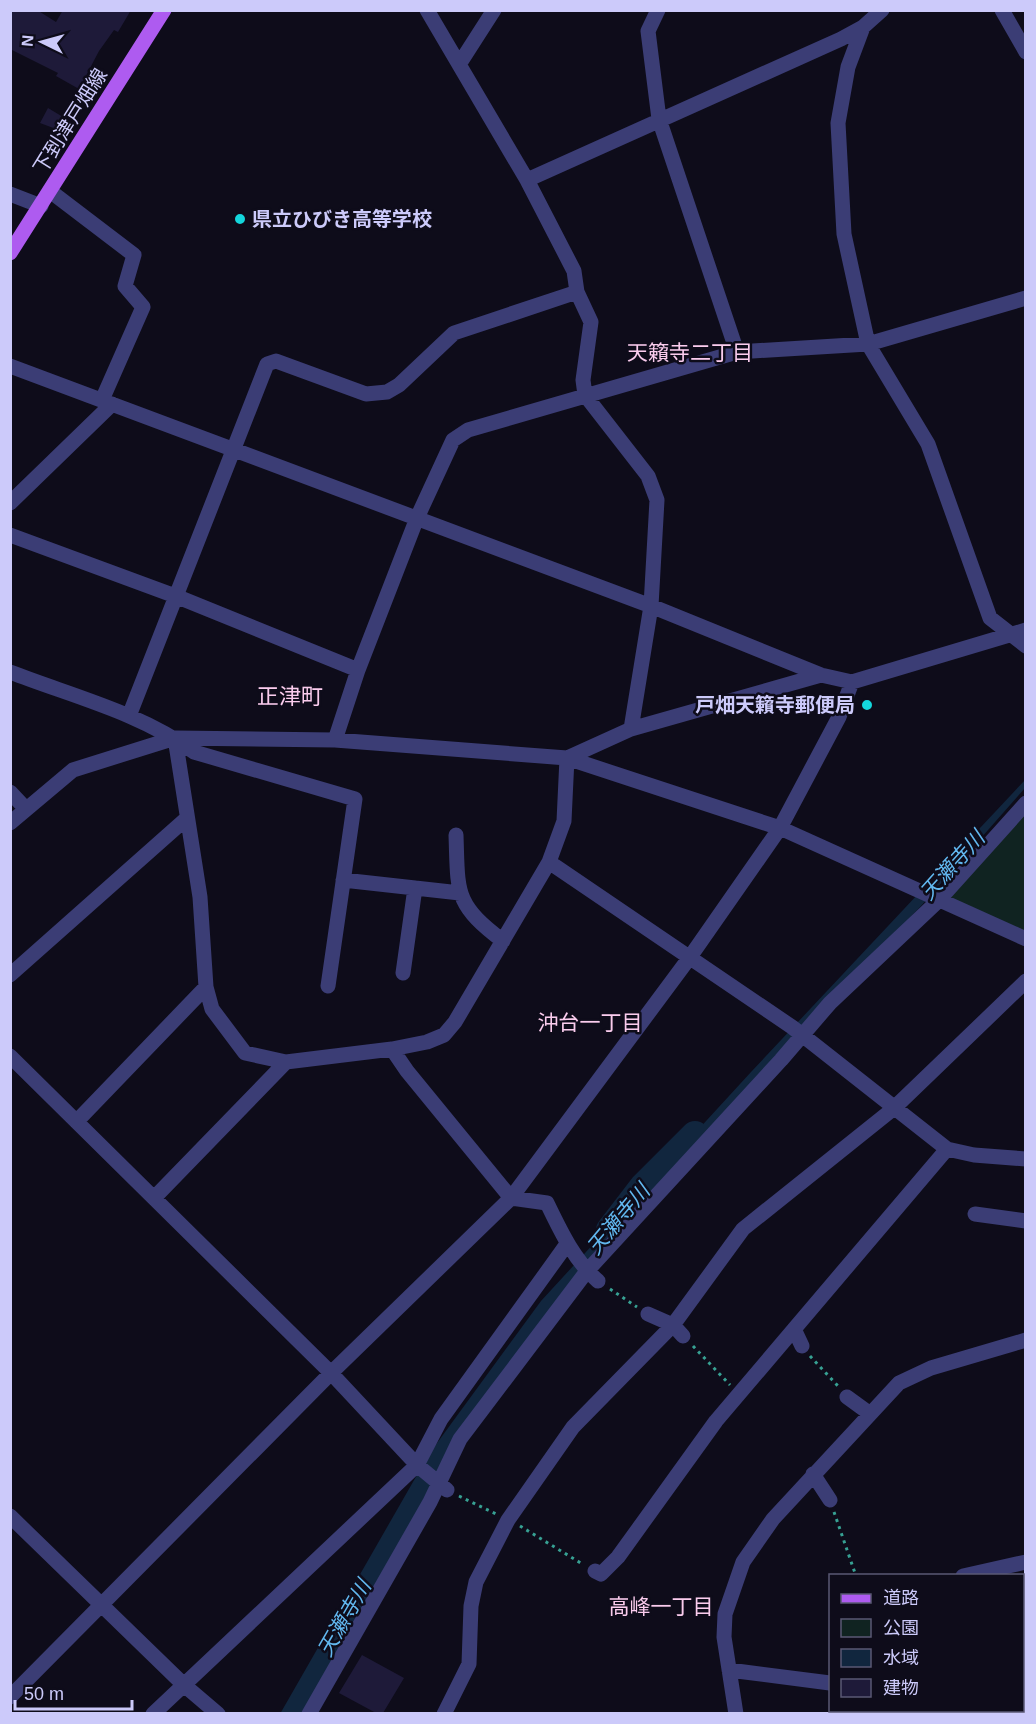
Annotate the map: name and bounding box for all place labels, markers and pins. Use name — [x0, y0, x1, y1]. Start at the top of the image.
place label: 県立ひびき高等学校 — [252, 208, 432, 230]
marker: 県立ひびき高等学校 — [233, 212, 247, 226]
place label: 戸畑天籟寺郵便局 — [695, 694, 855, 716]
marker: 戸畑天籟寺郵便局 — [860, 698, 874, 712]

